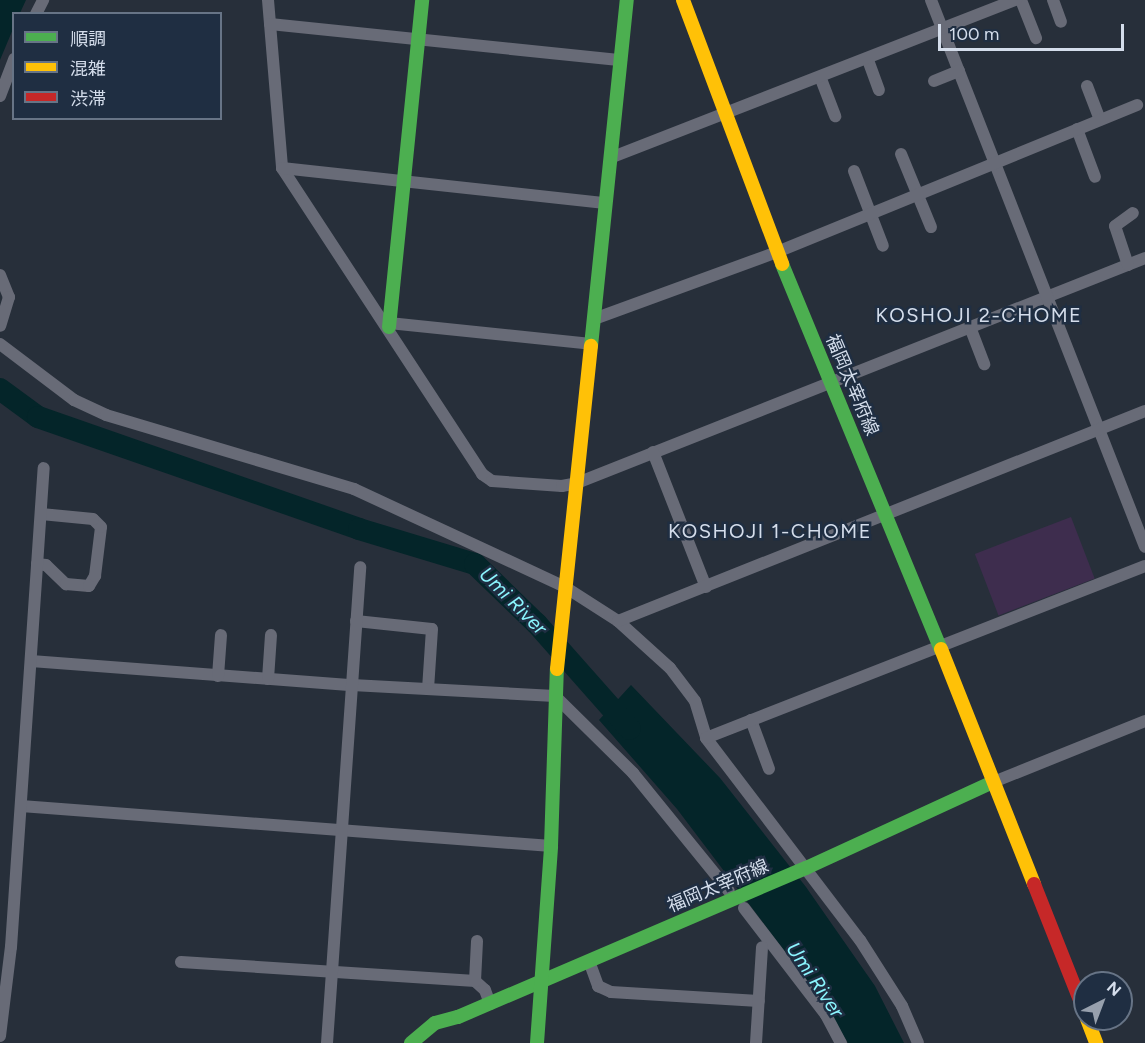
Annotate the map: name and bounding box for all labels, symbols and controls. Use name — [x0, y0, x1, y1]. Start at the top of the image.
legend — [12, 12, 222, 120]
scale bar — [941, 12, 1127, 50]
text: 100 m — [949, 23, 999, 45]
text: 順調 — [70, 28, 106, 50]
text: 混雑 — [70, 58, 106, 80]
text: 渋滞 — [70, 88, 106, 110]
district label: KOSHOJI 2-CHOME — [876, 303, 1082, 327]
street label: 福岡太宰府線 — [821, 331, 883, 439]
district label: KOSHOJI 1-CHOME — [668, 519, 872, 543]
water label: Umi River — [474, 562, 552, 640]
street label: 福岡太宰府線 — [664, 855, 772, 917]
water label: Umi River — [781, 938, 849, 1022]
north arrow — [1073, 971, 1133, 1031]
text: N — [1103, 978, 1125, 1000]

